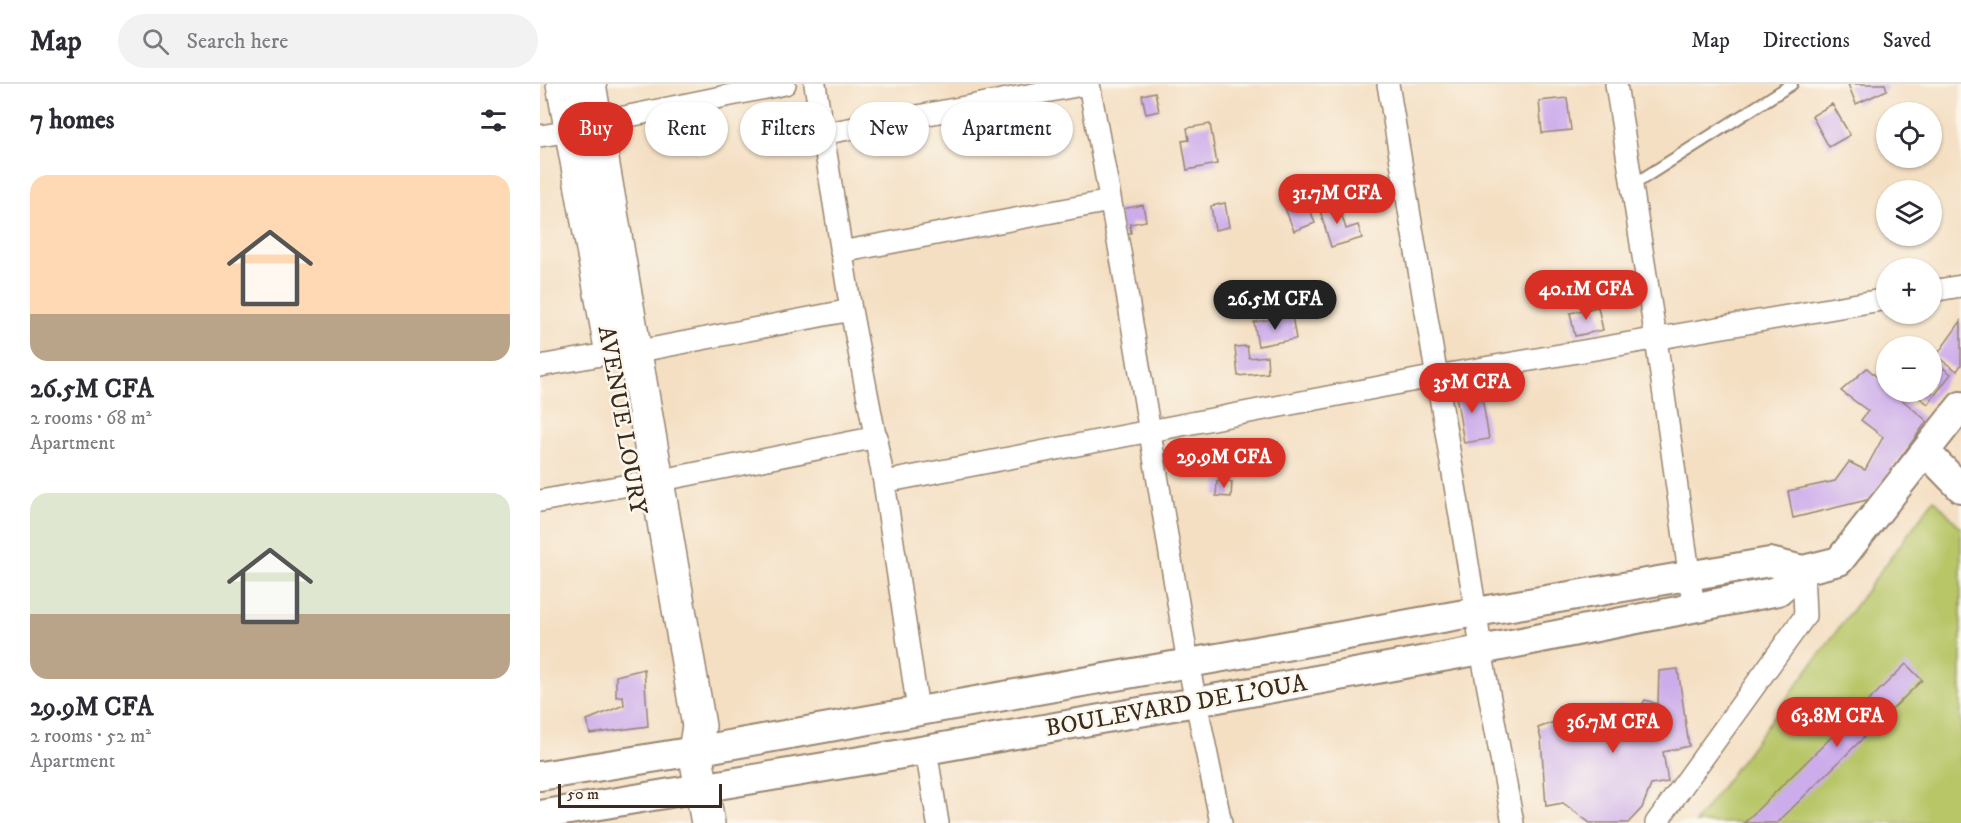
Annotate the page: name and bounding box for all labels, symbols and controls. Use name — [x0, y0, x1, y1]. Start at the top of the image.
search box — [118, 14, 538, 68]
text: Map — [30, 24, 82, 59]
icon: search — [139, 25, 172, 58]
text: Search here — [187, 28, 288, 55]
text: Map — [1691, 28, 1730, 54]
text: Directions — [1763, 28, 1850, 54]
text: Saved — [1883, 28, 1931, 54]
chip: Buy — [558, 102, 633, 156]
chip: Rent — [645, 102, 728, 156]
chip: Filters — [740, 102, 836, 156]
chip: New — [848, 102, 929, 156]
chip: Apartment — [941, 102, 1073, 156]
map controls — [1876, 102, 1942, 402]
button: locate — [1876, 102, 1942, 168]
text: 7 homes — [30, 104, 114, 137]
icon: filters — [477, 104, 510, 137]
pin: 31.7M CFA — [1268, 174, 1406, 225]
button: layers — [1876, 180, 1942, 246]
text: 31.7M CFA — [1292, 181, 1382, 206]
icon: home — [216, 214, 324, 322]
button: + — [1876, 258, 1942, 324]
pin: 40.1M CFA — [1517, 270, 1655, 321]
text: 40.1M CFA — [1539, 277, 1633, 302]
pin: 26.5M CFA — [1206, 280, 1344, 331]
text: 26.5M CFA — [1228, 287, 1323, 312]
street label: AVENUE LOURY — [591, 324, 654, 518]
button: − — [1876, 336, 1942, 402]
pin: 35M CFA — [1417, 363, 1527, 414]
text: 35M CFA — [1433, 370, 1511, 395]
text: 26.5M CFA — [30, 373, 154, 406]
text: 2 rooms · 68 m² — [30, 406, 152, 431]
text: Apartment — [30, 431, 115, 456]
pin: 29.9M CFA — [1155, 438, 1293, 489]
text: 29.9M CFA — [1177, 445, 1271, 470]
icon: home — [216, 532, 324, 640]
street label: BOULEVARD DE L'OUA — [1043, 668, 1310, 744]
text: 29.9M CFA — [30, 691, 153, 724]
pin: 63.8M CFA — [1768, 697, 1906, 748]
pin: 36.7M CFA — [1544, 703, 1682, 754]
text: 63.8M CFA — [1791, 704, 1883, 729]
text: 36.7M CFA — [1567, 710, 1659, 735]
text: 2 rooms · 52 m² — [30, 724, 151, 749]
text: Apartment — [30, 749, 115, 774]
scale bar — [558, 781, 722, 808]
text: 50 m — [567, 784, 599, 804]

